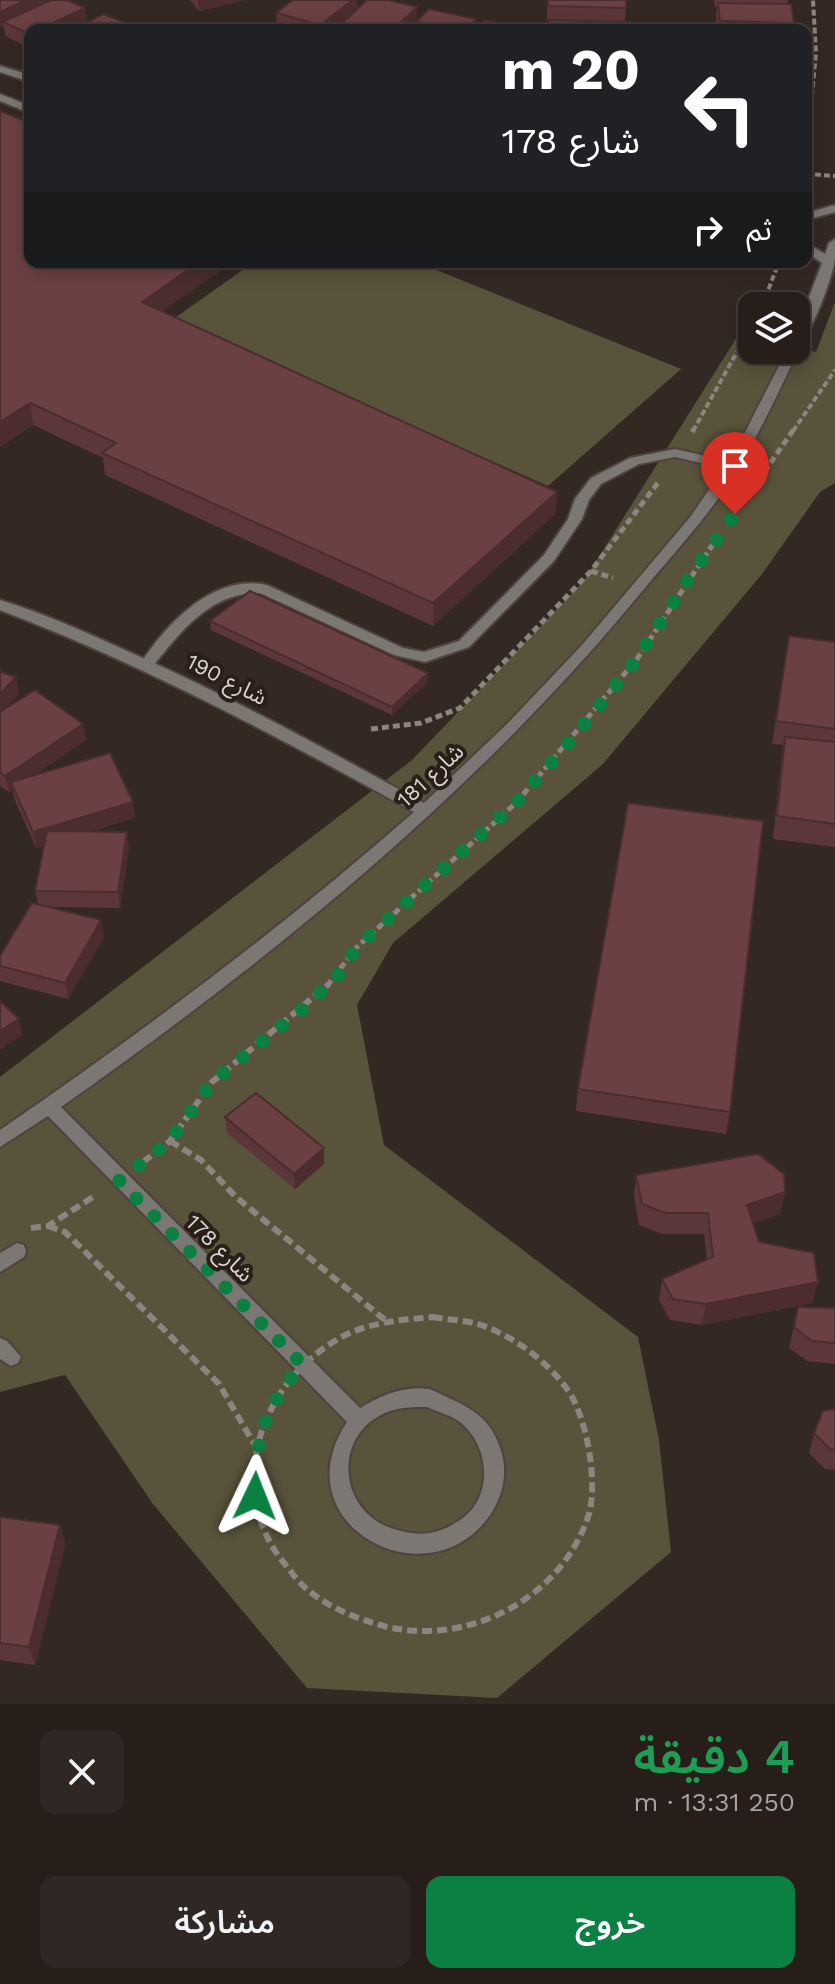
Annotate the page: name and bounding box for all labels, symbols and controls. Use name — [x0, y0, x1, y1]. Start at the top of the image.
text: 20 m — [502, 37, 640, 103]
icon: left — [668, 56, 772, 160]
text: شارع 178 — [502, 120, 640, 162]
icon: right — [686, 208, 730, 252]
text: ثم — [746, 212, 772, 247]
map controls — [738, 292, 810, 364]
button: layers — [738, 292, 810, 364]
pin — [701, 432, 769, 514]
icon: arrive — [713, 444, 757, 488]
street label: شارع 190 — [181, 649, 271, 714]
street label: شارع 181 — [392, 739, 471, 815]
street label: شارع 178 — [178, 1210, 258, 1290]
position arrow — [213, 1454, 297, 1538]
text: 4 دقيقة — [633, 1728, 795, 1785]
button: close — [40, 1730, 124, 1814]
text: 250 m · 13:31 — [633, 1787, 795, 1817]
button: مشاركة — [40, 1876, 410, 1968]
button: خروج — [426, 1876, 795, 1968]

